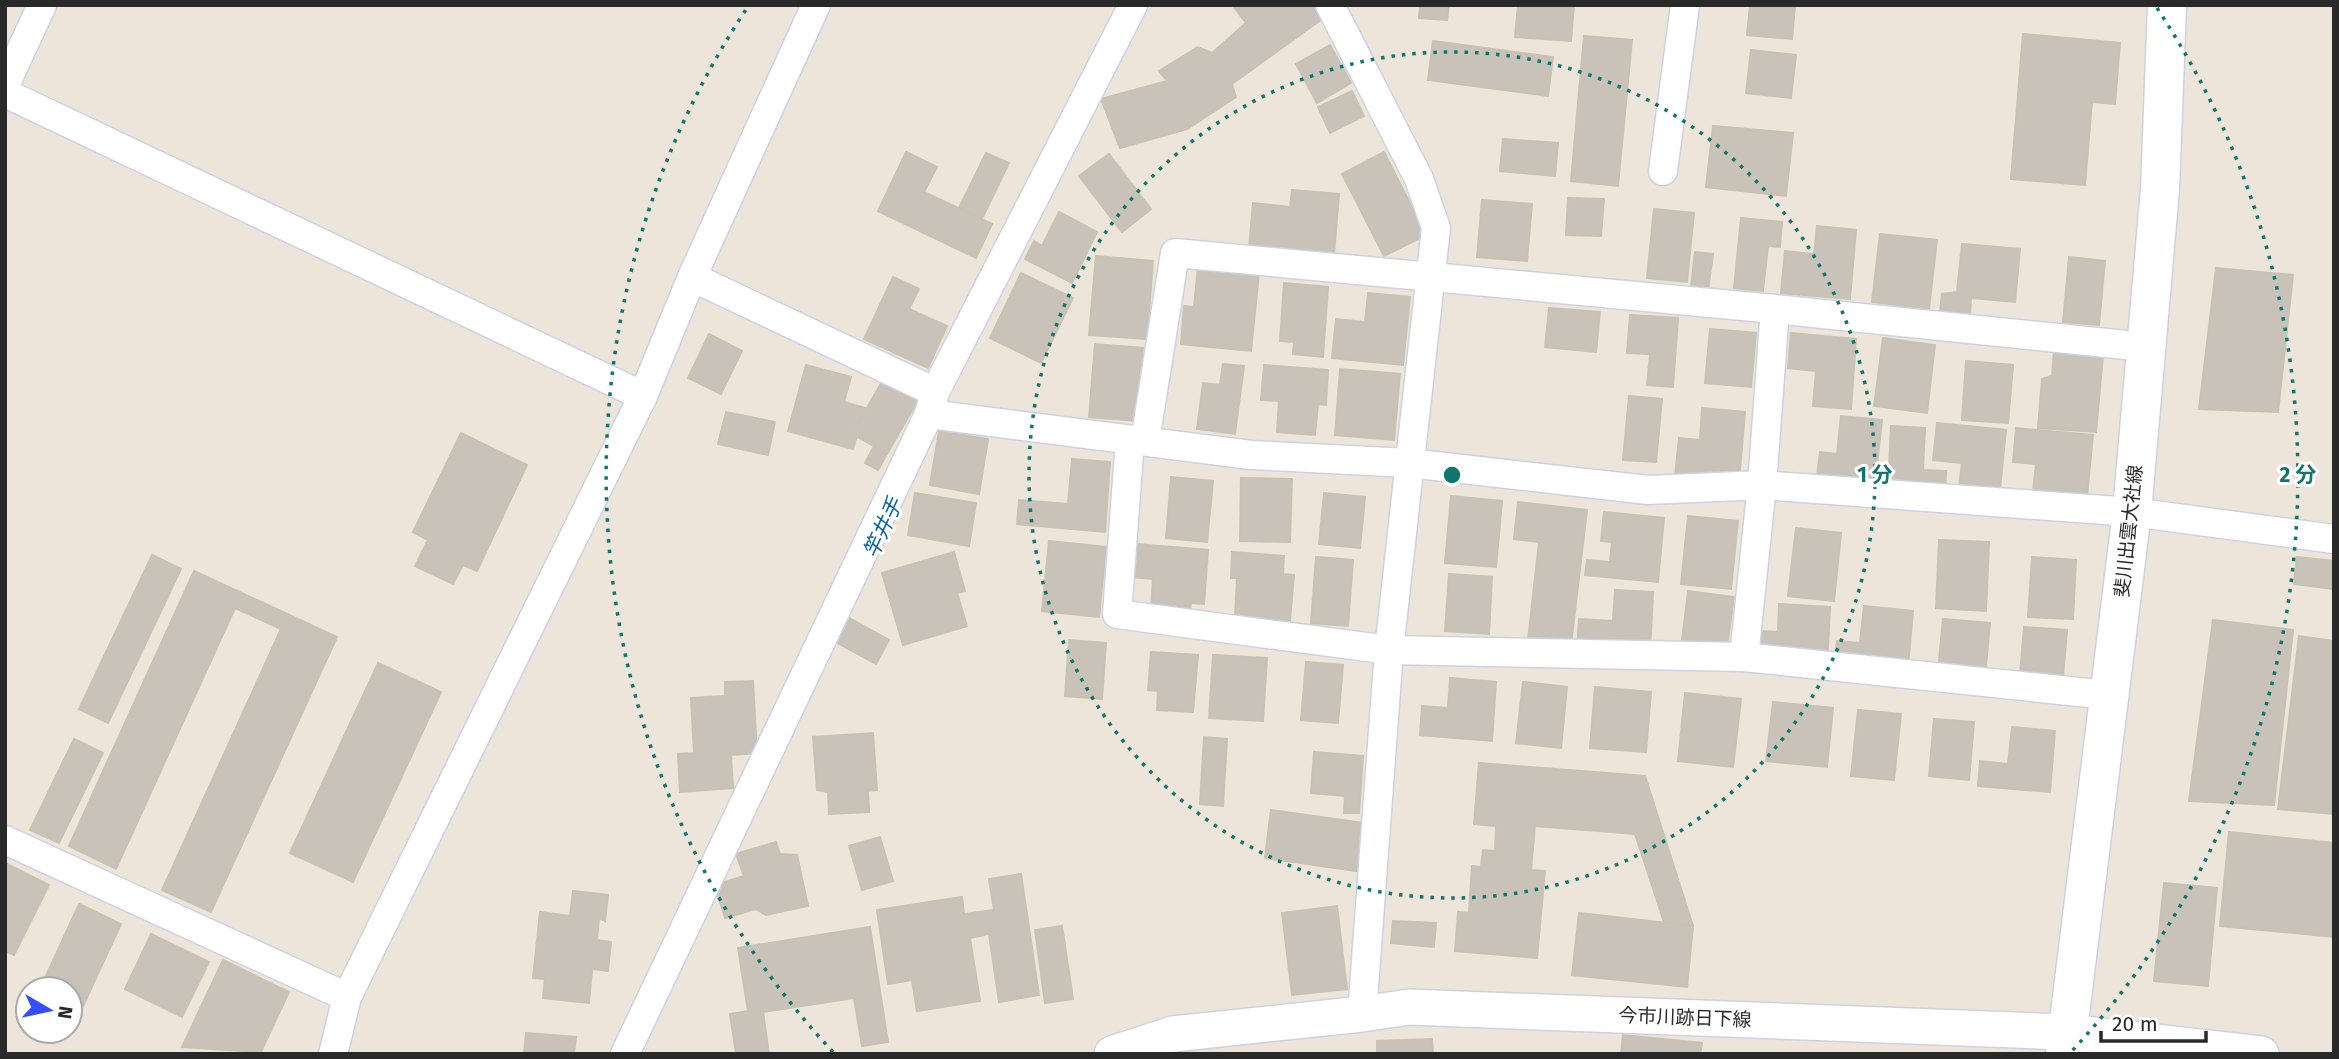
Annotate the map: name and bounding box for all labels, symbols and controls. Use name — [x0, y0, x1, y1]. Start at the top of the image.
text: 1 分 — [1857, 462, 1893, 488]
text: 2 分 — [2280, 462, 2316, 488]
centre of rings — [1440, 463, 1464, 487]
street label: 斐川出雲大社線 — [2110, 464, 2147, 598]
water label: 竿井手 — [858, 492, 909, 562]
north arrow — [14, 975, 84, 1045]
scale bar — [2101, 1000, 2206, 1044]
street label: 今市川跡日下線 — [1618, 1004, 1752, 1031]
text: N — [53, 1005, 78, 1021]
text: 20 m — [2112, 1011, 2158, 1037]

